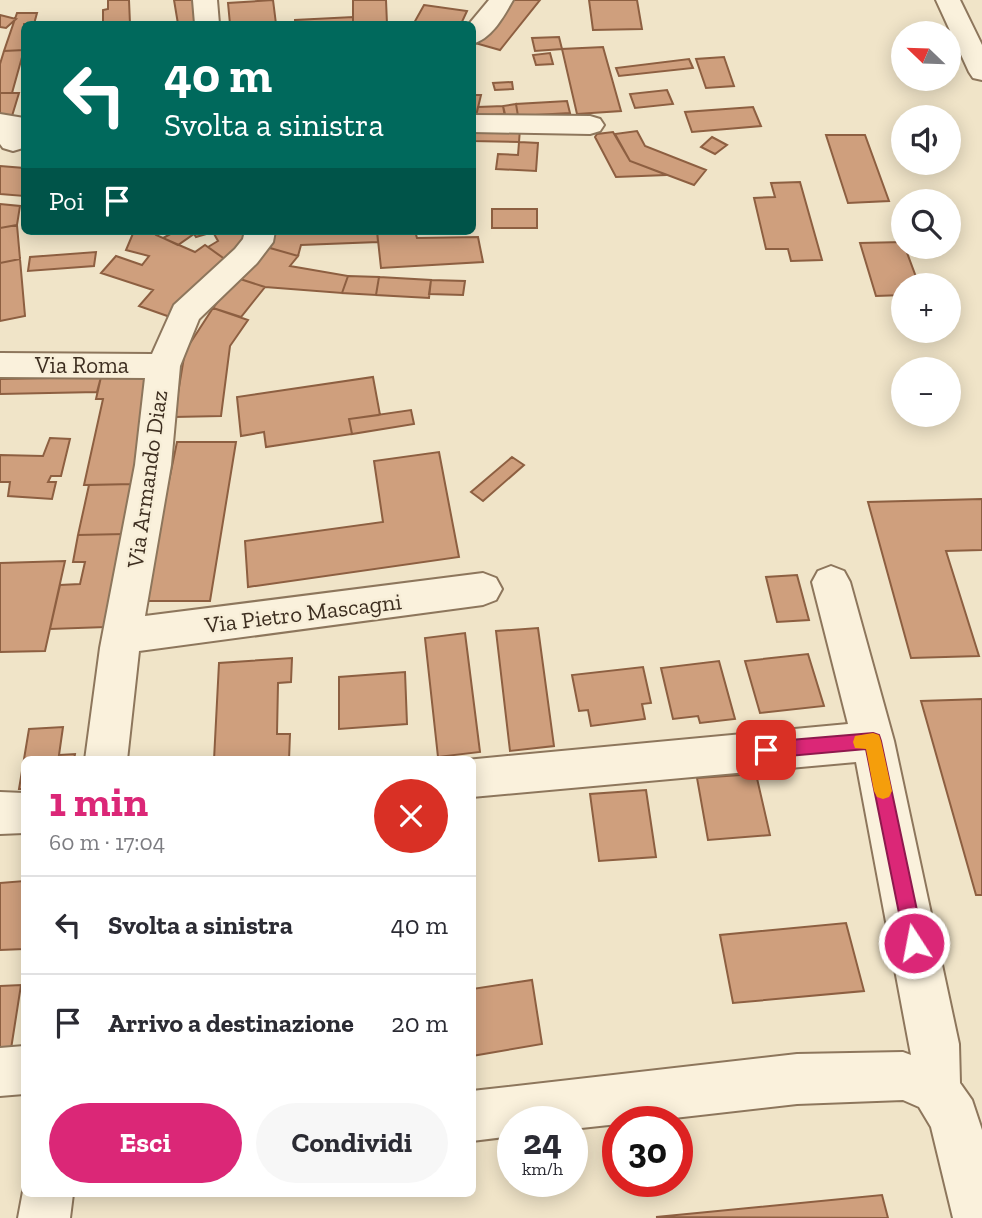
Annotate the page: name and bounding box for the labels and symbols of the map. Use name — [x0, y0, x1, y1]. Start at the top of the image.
north arrow — [891, 21, 961, 91]
street label: Via Roma — [34, 351, 129, 379]
street label: Via Armando Diaz — [121, 388, 173, 571]
street label: Via Pietro Mascagni — [202, 587, 403, 639]
pin — [736, 720, 796, 780]
position arrow — [877, 906, 951, 980]
speed limit sign: 30 — [602, 1106, 693, 1197]

